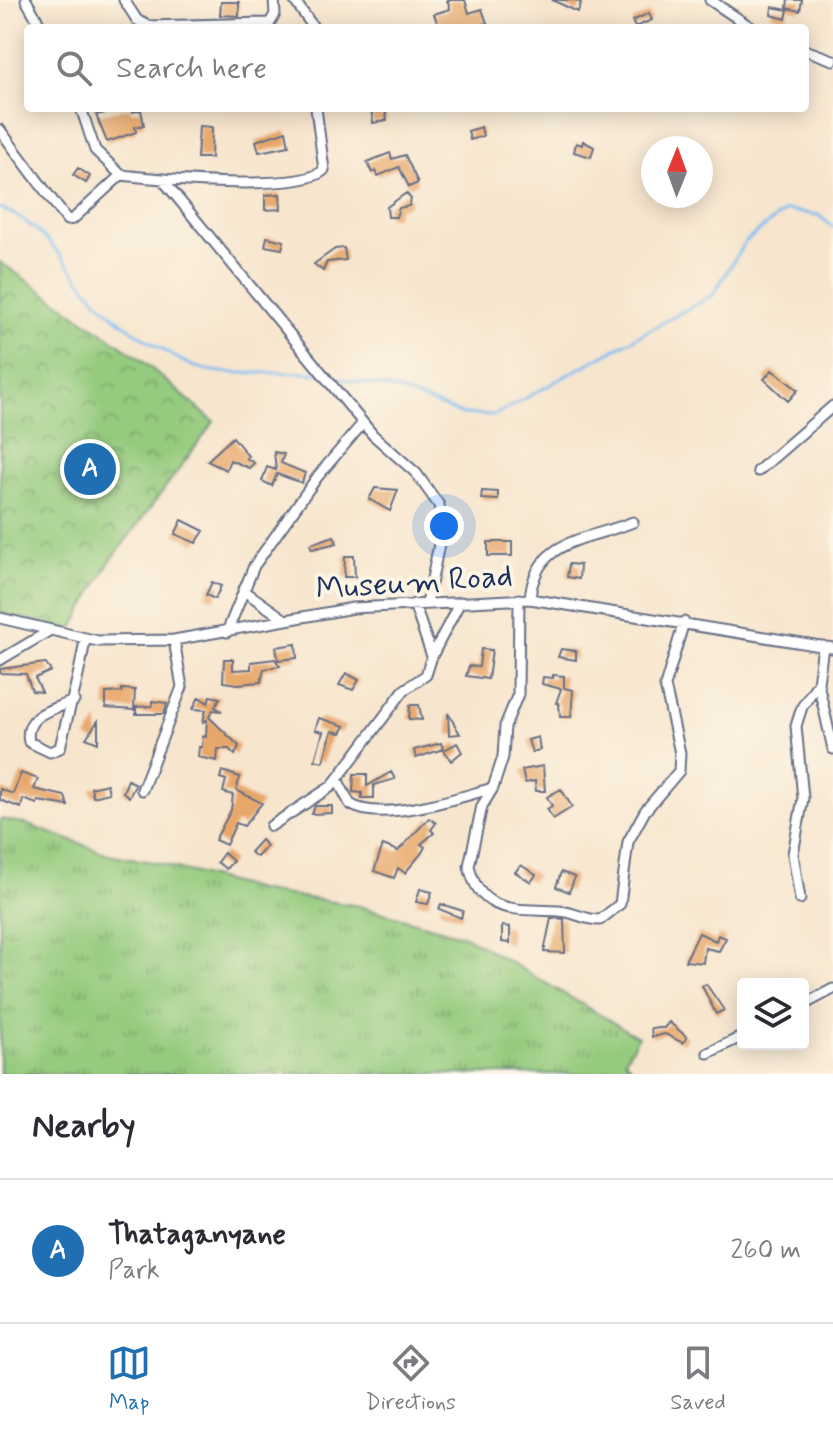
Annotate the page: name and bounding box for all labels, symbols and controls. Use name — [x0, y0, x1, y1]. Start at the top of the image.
search box — [24, 24, 809, 112]
icon: search — [52, 46, 96, 90]
text: Search here — [116, 49, 267, 88]
north arrow — [641, 136, 713, 208]
pin: A — [64, 439, 116, 499]
your location — [424, 506, 464, 546]
street label: Museum Road — [314, 555, 514, 611]
map controls — [737, 978, 809, 1050]
button: layers — [737, 978, 809, 1050]
text: Nearby — [32, 1104, 136, 1149]
text: Thataganyane — [108, 1215, 286, 1254]
text: A — [49, 1234, 67, 1268]
text: 260 m — [731, 1234, 801, 1268]
text: Park — [108, 1254, 160, 1288]
tab: Map — [107, 1341, 151, 1417]
tab: Directions — [365, 1341, 456, 1417]
tab: Saved — [670, 1341, 726, 1417]

